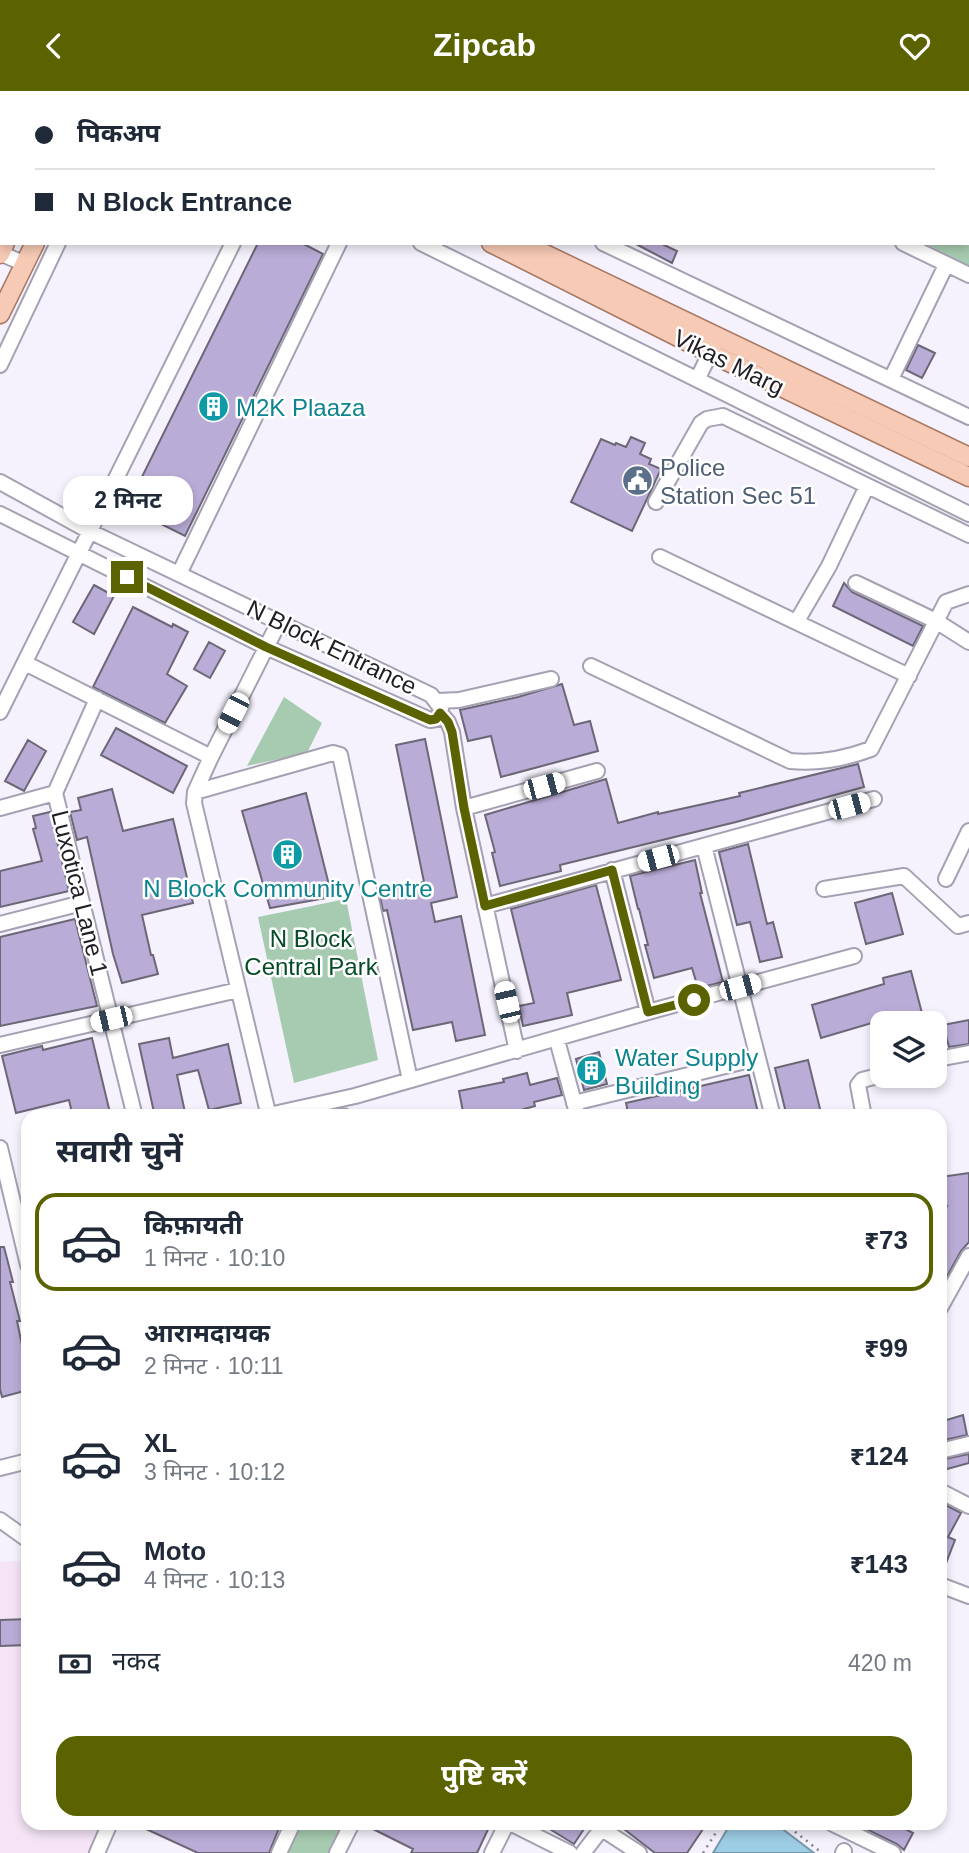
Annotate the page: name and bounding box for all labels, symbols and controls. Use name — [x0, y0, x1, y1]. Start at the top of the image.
icon: back — [35, 27, 73, 65]
text: Zipcab — [433, 27, 536, 63]
icon: heart — [896, 27, 934, 65]
text: पिकअप — [77, 118, 160, 148]
text: N Block Entrance — [77, 187, 292, 217]
street label: Vikas Marg — [669, 324, 789, 400]
building icon: M2K Plaaza — [196, 390, 230, 424]
place label: M2K Plaaza — [236, 394, 366, 421]
place label: Police Station Sec 51 — [660, 454, 816, 509]
public building icon: Police Station Sec 51 — [620, 464, 654, 498]
callout: 2 मिनट — [62, 475, 192, 525]
text: 2 मिनट — [94, 487, 162, 513]
route end — [111, 561, 143, 593]
street label: N Block Entrance — [243, 594, 421, 700]
car — [215, 690, 252, 736]
car — [521, 770, 568, 802]
car — [826, 790, 873, 822]
street label: Luxotica Lane 1 — [46, 808, 114, 978]
building icon: N Block Community Centre — [271, 837, 305, 871]
car — [635, 842, 682, 874]
place label: N Block Community Centre — [143, 875, 433, 902]
park label: N Block Central Park — [244, 925, 379, 980]
car — [717, 971, 764, 1003]
car — [493, 979, 522, 1025]
route start — [678, 984, 710, 1016]
car — [89, 1004, 134, 1034]
map controls — [870, 1011, 947, 1088]
button: layers — [870, 1011, 947, 1088]
place label: Water Supply Building — [615, 1044, 758, 1099]
building icon: Water Supply Building — [575, 1054, 609, 1088]
text: सवारी चुनें — [56, 1133, 183, 1169]
text: किफ़ायती — [144, 1210, 243, 1240]
icon: car — [60, 1211, 123, 1274]
text: ₹73 — [864, 1225, 908, 1255]
text: 1 मिनट · 10:10 — [144, 1245, 285, 1271]
text: आरामदायक — [144, 1318, 270, 1348]
icon: car — [60, 1319, 123, 1382]
text: ₹99 — [864, 1333, 908, 1363]
text: 2 मिनट · 10:11 — [144, 1353, 284, 1379]
icon: car — [60, 1427, 123, 1490]
text: XL — [144, 1428, 177, 1458]
text: ₹124 — [850, 1441, 908, 1471]
text: 3 मिनट · 10:12 — [144, 1459, 285, 1485]
icon: car — [60, 1535, 123, 1598]
text: Moto — [144, 1536, 206, 1566]
text: ₹143 — [850, 1549, 908, 1579]
text: 4 मिनट · 10:13 — [144, 1567, 285, 1593]
icon: cash — [56, 1645, 94, 1683]
text: नकद — [112, 1646, 160, 1676]
text: 420 m — [848, 1650, 912, 1676]
button: पुष्टि करें — [56, 1736, 912, 1816]

